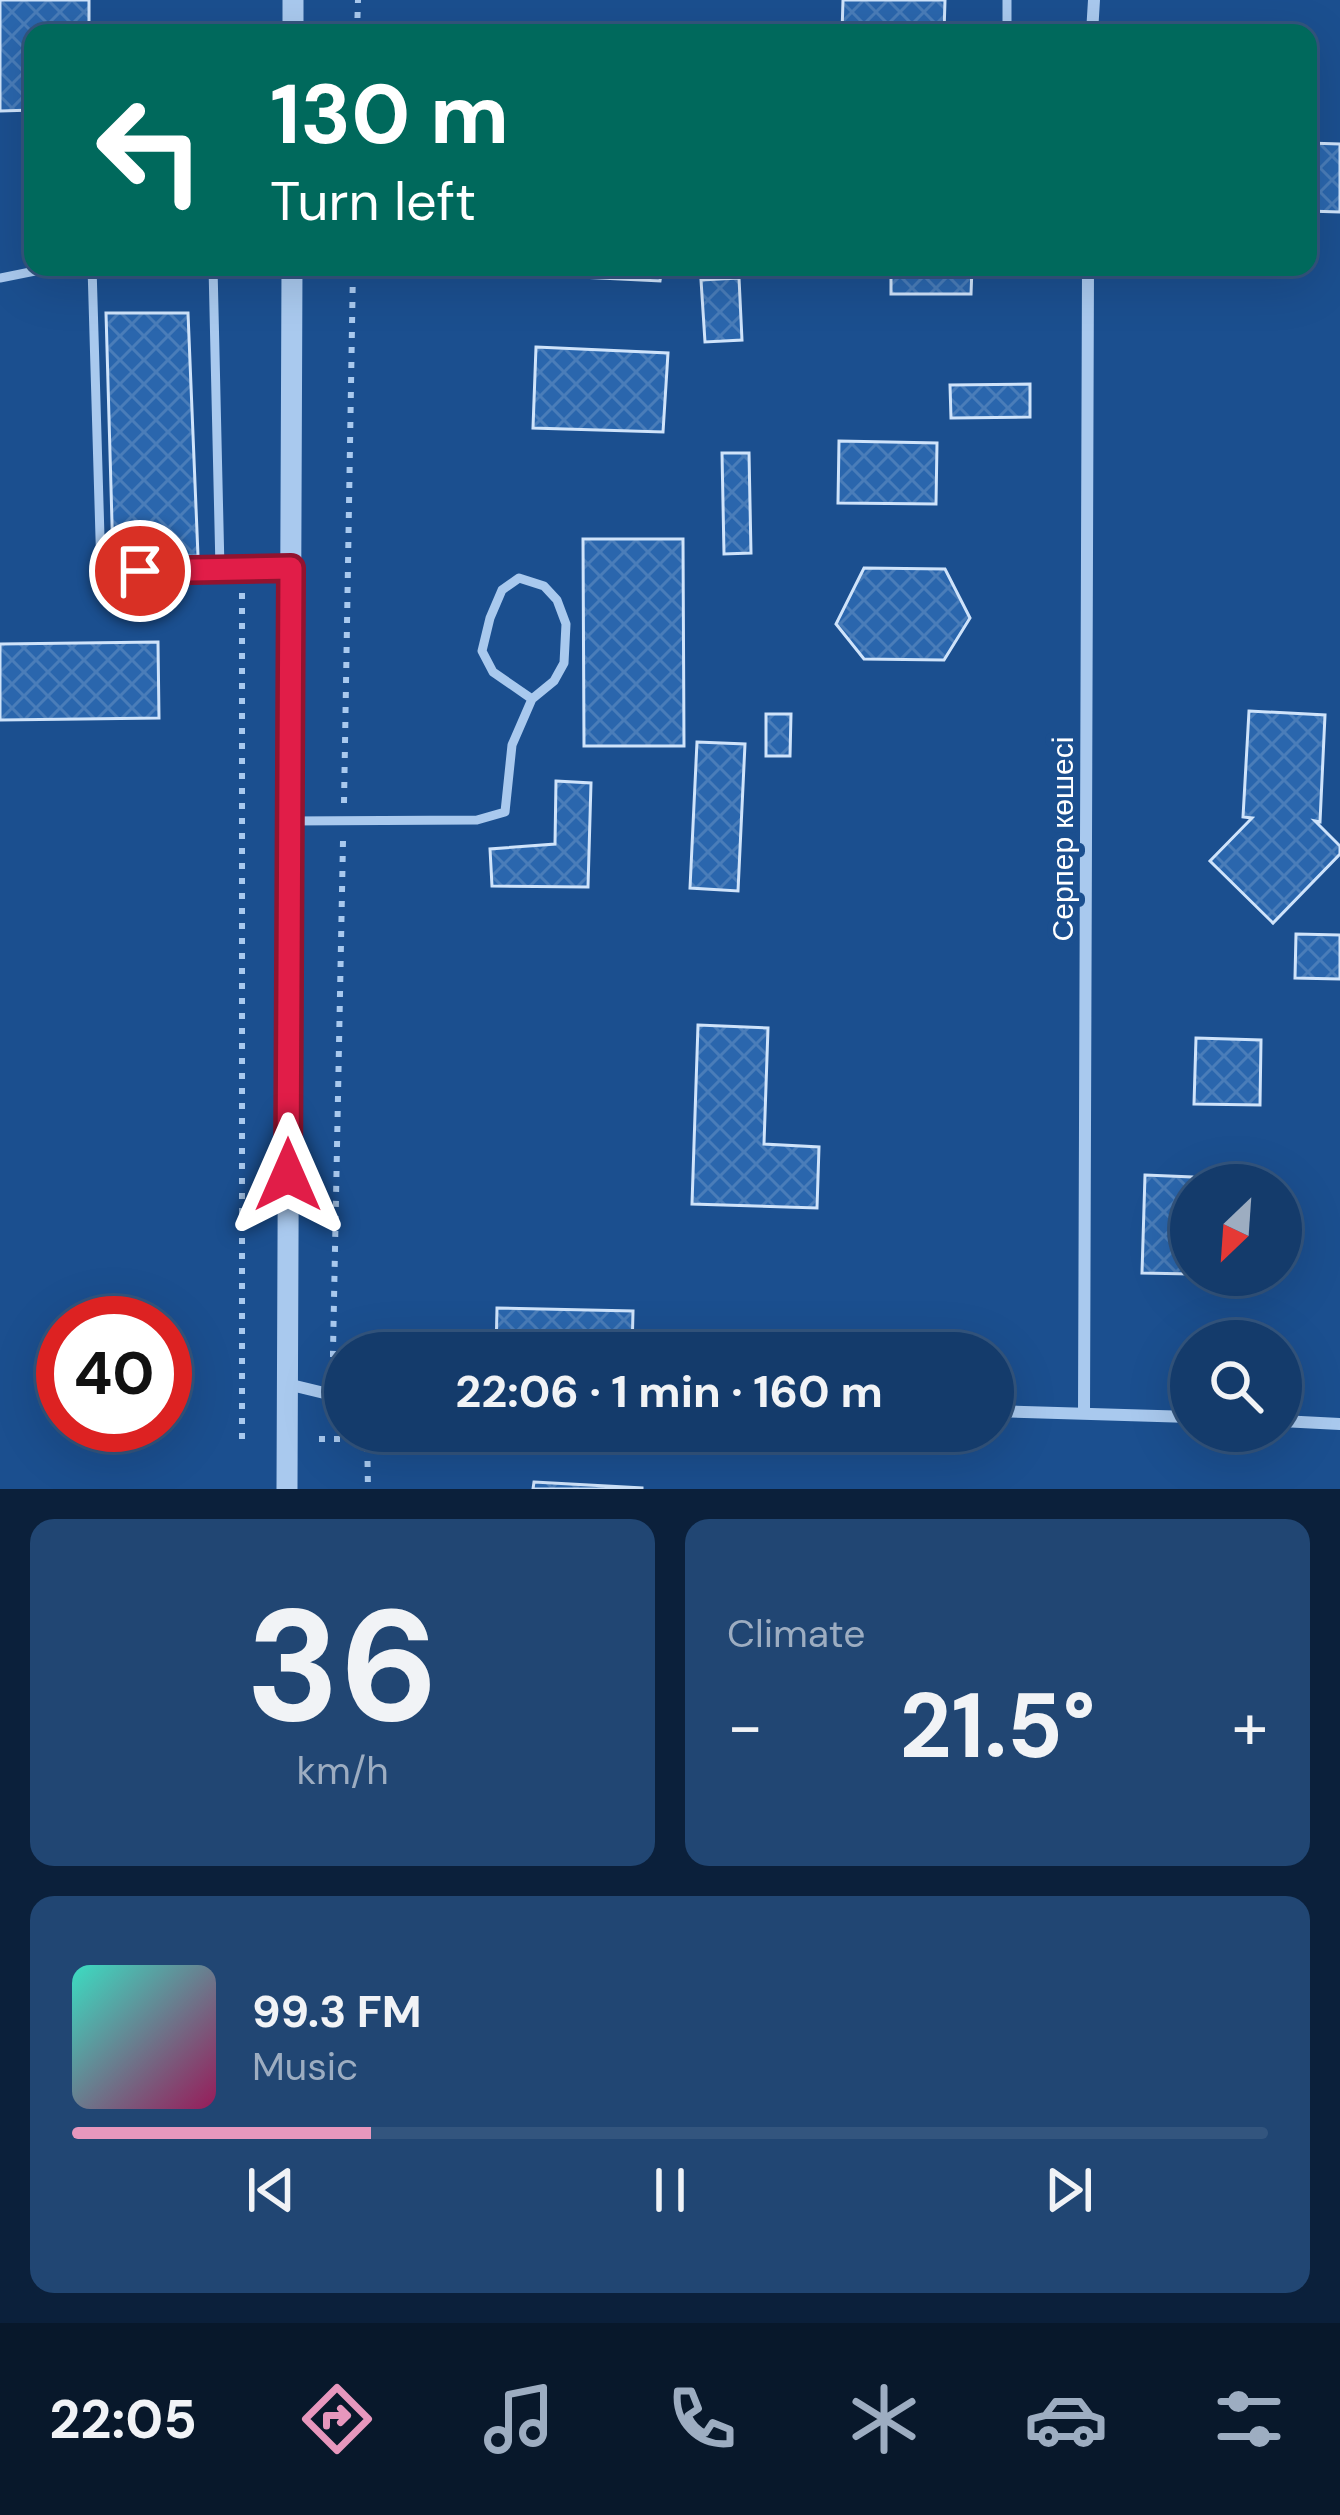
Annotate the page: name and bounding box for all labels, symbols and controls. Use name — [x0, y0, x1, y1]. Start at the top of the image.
text: 130 m — [270, 60, 509, 169]
icon: left — [72, 72, 228, 228]
text: Turn left — [270, 166, 476, 237]
pin — [89, 520, 191, 622]
icon: arrive — [107, 538, 173, 604]
street label: Серпер көшесі — [1043, 737, 1082, 941]
position arrow — [225, 1112, 351, 1238]
north arrow — [1170, 1164, 1302, 1296]
map controls — [1170, 1164, 1302, 1452]
speed limit sign: 40 — [36, 1296, 192, 1452]
button: search — [1170, 1320, 1302, 1452]
text: 22:06 · 1 min · 160 m — [455, 1362, 883, 1421]
text: 36 — [246, 1565, 439, 1768]
text: Climate — [727, 1608, 865, 1659]
text: 21.5° — [899, 1668, 1096, 1785]
text: − — [727, 1684, 763, 1769]
text: + — [1232, 1684, 1268, 1769]
text: km/h — [296, 1745, 389, 1796]
text: 99.3 FM — [252, 1982, 422, 2041]
text: Music — [252, 2041, 358, 2092]
icon: previous — [238, 2157, 304, 2223]
icon: pause — [637, 2157, 703, 2223]
icon: next — [1036, 2157, 1102, 2223]
icon: directions — [295, 2377, 379, 2461]
icon: music — [477, 2377, 561, 2461]
icon: phone — [660, 2377, 744, 2461]
icon: climate — [842, 2377, 926, 2461]
icon: car — [1024, 2377, 1108, 2461]
icon: filters — [1207, 2377, 1291, 2461]
text: 22:05 — [49, 2384, 197, 2455]

